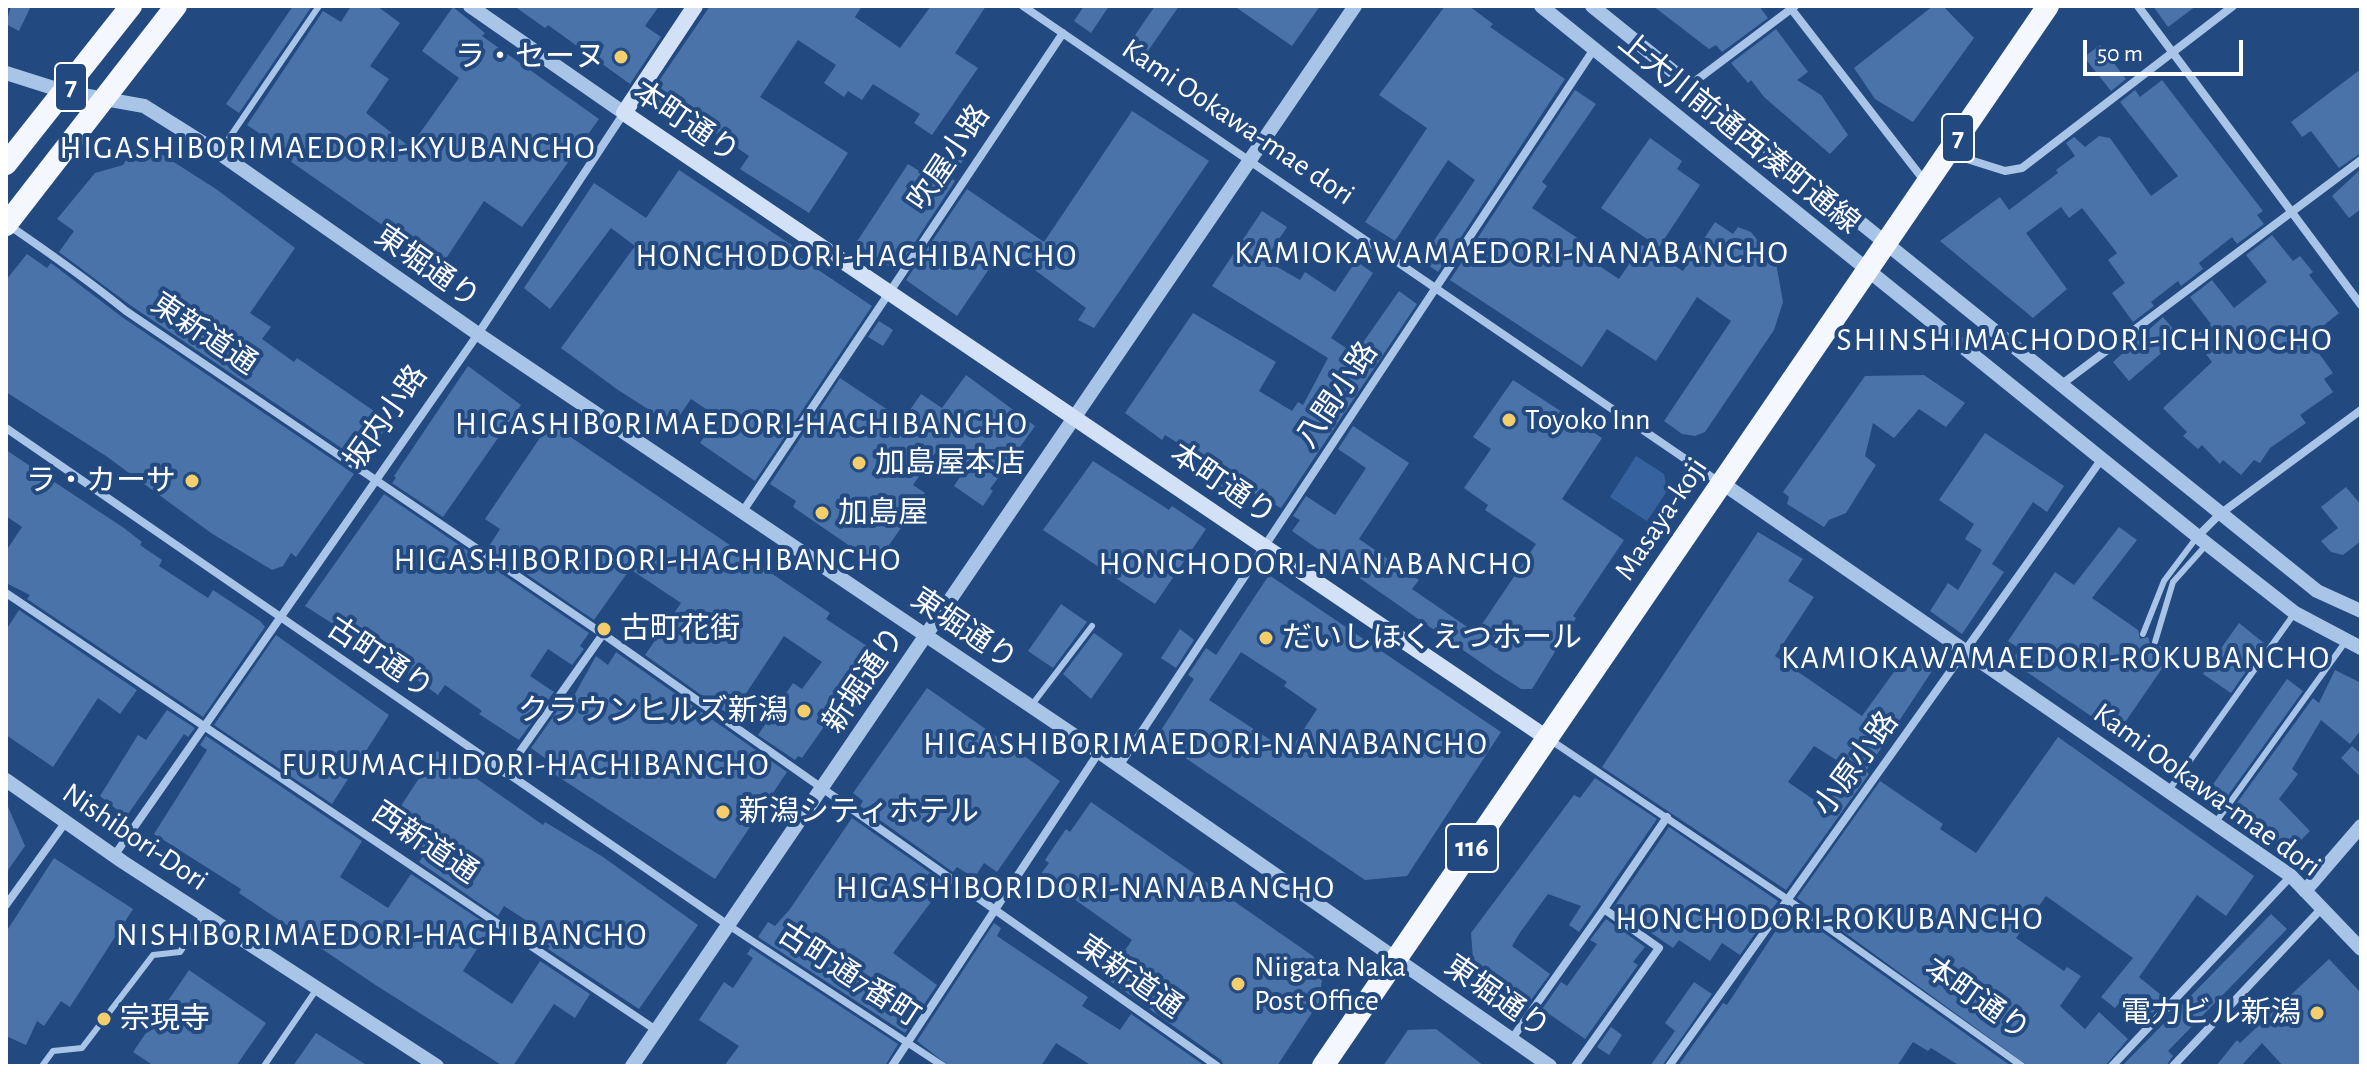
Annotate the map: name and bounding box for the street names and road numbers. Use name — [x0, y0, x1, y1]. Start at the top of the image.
street label: 上大川前通西湊町通線 — [1611, 25, 1867, 241]
street label: Kami Ookawa-mae dori — [1115, 31, 1361, 213]
road number: 7 — [55, 63, 87, 111]
street label: 本町通り — [626, 74, 746, 170]
street label: 吹屋小路 — [901, 98, 997, 218]
road number: 7 — [1942, 114, 1974, 162]
street label: 東堀通り — [368, 218, 486, 316]
street label: 東新道通 — [144, 286, 264, 382]
street label: 八間小路 — [1289, 335, 1385, 455]
street label: 坂内小路 — [337, 359, 435, 477]
street label: 本町通り — [1163, 436, 1283, 532]
street label: Masaya-koji — [1607, 451, 1715, 587]
street label: 東堀通り — [904, 581, 1024, 677]
street label: 古町通り — [320, 610, 440, 706]
street label: 新堀通り — [816, 620, 912, 740]
street label: Kami Ookawa-mae dori — [2086, 695, 2328, 885]
street label: 小原小路 — [1806, 705, 1906, 823]
street label: Nishibori-Dori — [55, 775, 215, 899]
street label: 西新道通 — [365, 795, 485, 891]
road number: 116 — [1446, 824, 1498, 872]
street label: 古町通7番町 — [771, 916, 927, 1034]
street label: 東新道通 — [1071, 928, 1189, 1026]
street label: 東堀通り — [1438, 948, 1556, 1046]
street label: 本町通り — [1918, 950, 2036, 1048]

